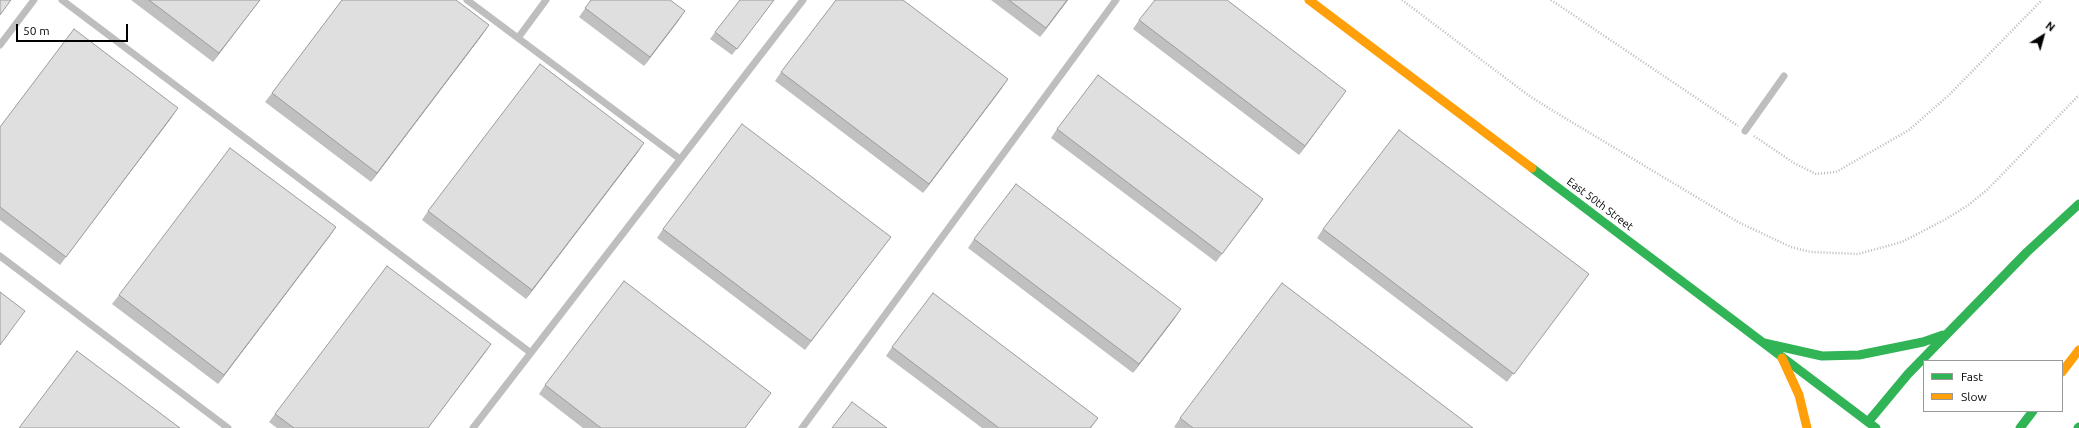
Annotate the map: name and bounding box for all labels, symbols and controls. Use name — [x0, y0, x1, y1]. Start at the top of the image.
scale bar — [18, 16, 130, 42]
north arrow — [2023, 16, 2063, 56]
text: N — [2043, 19, 2057, 34]
text: 50 m — [23, 24, 50, 37]
street label: East 50th Street — [1564, 175, 1636, 233]
legend — [1923, 360, 2063, 412]
text: Fast — [1961, 370, 1983, 383]
text: Slow — [1961, 390, 1987, 403]

